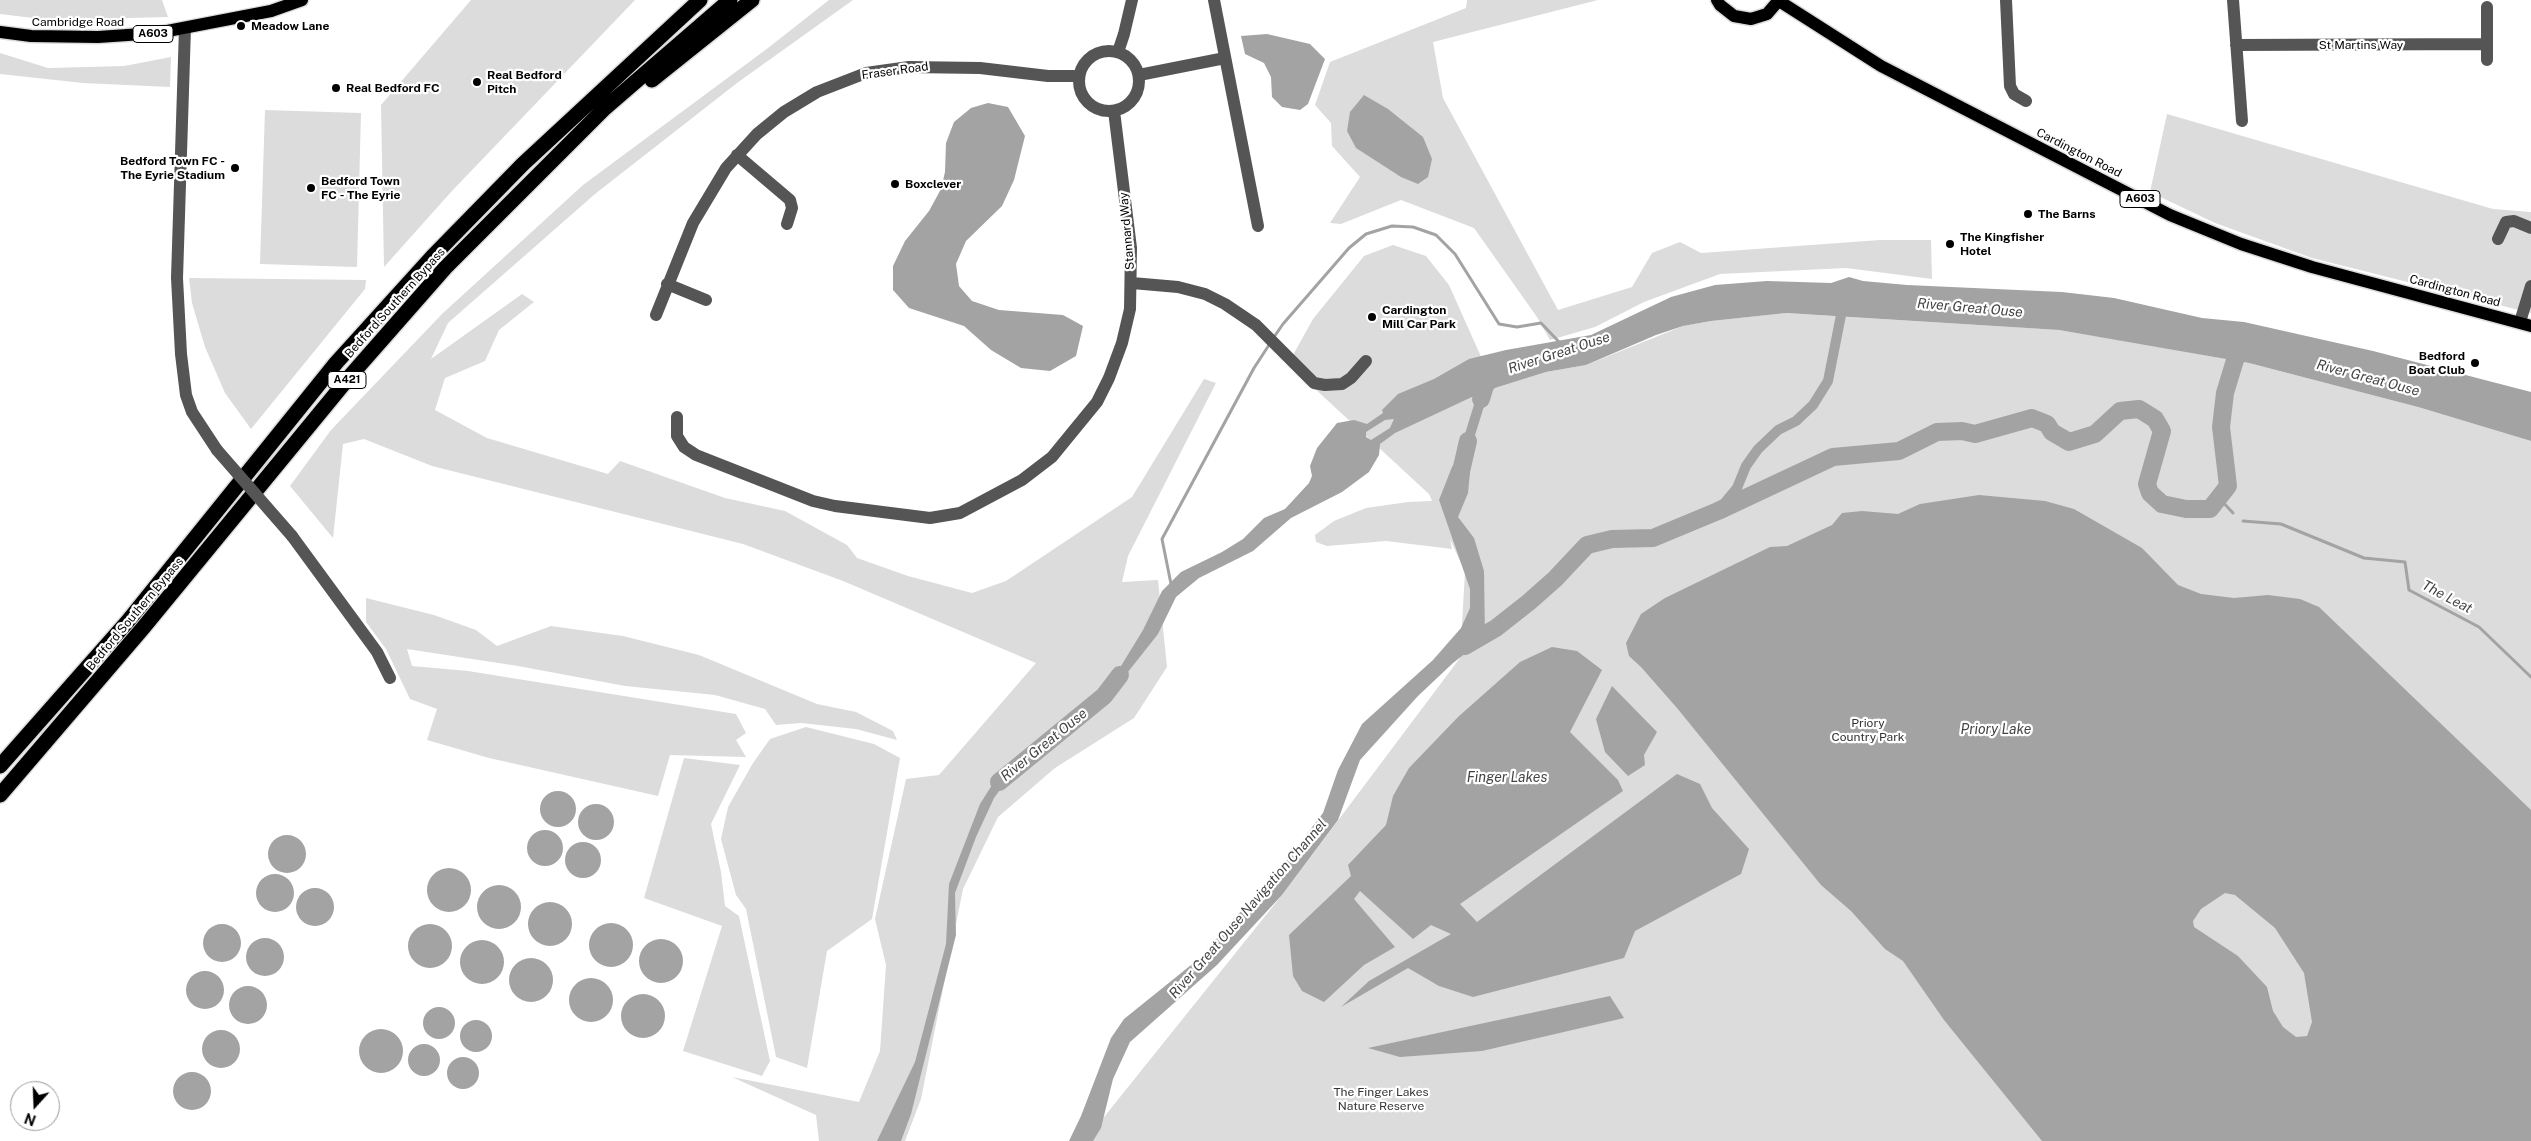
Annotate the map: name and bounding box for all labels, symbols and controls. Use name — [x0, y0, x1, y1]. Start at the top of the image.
street label: Cambridge Road — [32, 15, 124, 29]
place label: Meadow Lane — [251, 19, 329, 33]
marker: Meadow Lane — [235, 20, 247, 32]
road number: A603 — [133, 26, 173, 42]
street label: St Martins Way — [2319, 38, 2403, 52]
street label: Fraser Road — [861, 59, 929, 83]
place label: Real Bedford Pitch — [487, 68, 562, 96]
marker: Real Bedford Pitch — [471, 76, 483, 88]
place label: Real Bedford FC — [346, 81, 440, 95]
marker: Real Bedford FC — [330, 82, 342, 94]
street label: Cardington Road — [2034, 125, 2124, 181]
place label: Bedford Town FC - The Eyrie Stadium — [120, 154, 225, 182]
marker: Bedford Town FC - The Eyrie Stadium — [229, 162, 241, 174]
place label: Bedford Town FC - The Eyrie — [321, 174, 400, 202]
place label: Boxclever — [905, 177, 961, 191]
marker: Boxclever — [889, 178, 901, 190]
marker: Bedford Town FC - The Eyrie — [305, 182, 317, 194]
road number: A603 — [2120, 190, 2160, 208]
street label: Stannard Way — [1116, 192, 1138, 270]
place label: The Barns — [2038, 207, 2095, 221]
marker: The Barns — [2022, 208, 2034, 220]
place label: The Kingfisher Hotel — [1960, 230, 2044, 258]
marker: The Kingfisher Hotel — [1944, 238, 1956, 250]
street label: Bedford Southern Bypass — [342, 245, 448, 361]
street label: Cardington Road — [2408, 272, 2502, 310]
water label: River Great Ouse — [1916, 295, 2024, 321]
place label: Cardington Mill Car Park — [1382, 303, 1456, 331]
marker: Cardington Mill Car Park — [1366, 311, 1378, 323]
water label: River Great Ouse — [1506, 329, 1612, 377]
place label: Bedford Boat Club — [2409, 349, 2465, 377]
water label: River Great Ouse — [2315, 356, 2421, 400]
marker: Bedford Boat Club — [2469, 357, 2481, 369]
road number: A421 — [328, 372, 366, 388]
street label: Bedford Southern Bypass — [84, 555, 186, 673]
water label: The Leat — [2419, 577, 2475, 617]
water label: River Great Ouse — [998, 705, 1090, 785]
park label: Priory Country Park — [1831, 716, 1905, 744]
water label: Priory Lake — [1961, 722, 2031, 738]
water label: Finger Lakes — [1467, 770, 1547, 786]
water label: River Great Ouse Navigation Channel — [1166, 816, 1330, 1002]
north arrow — [10, 1081, 60, 1131]
park label: The Finger Lakes Nature Reserve — [1333, 1085, 1429, 1113]
text: N — [22, 1110, 38, 1129]

